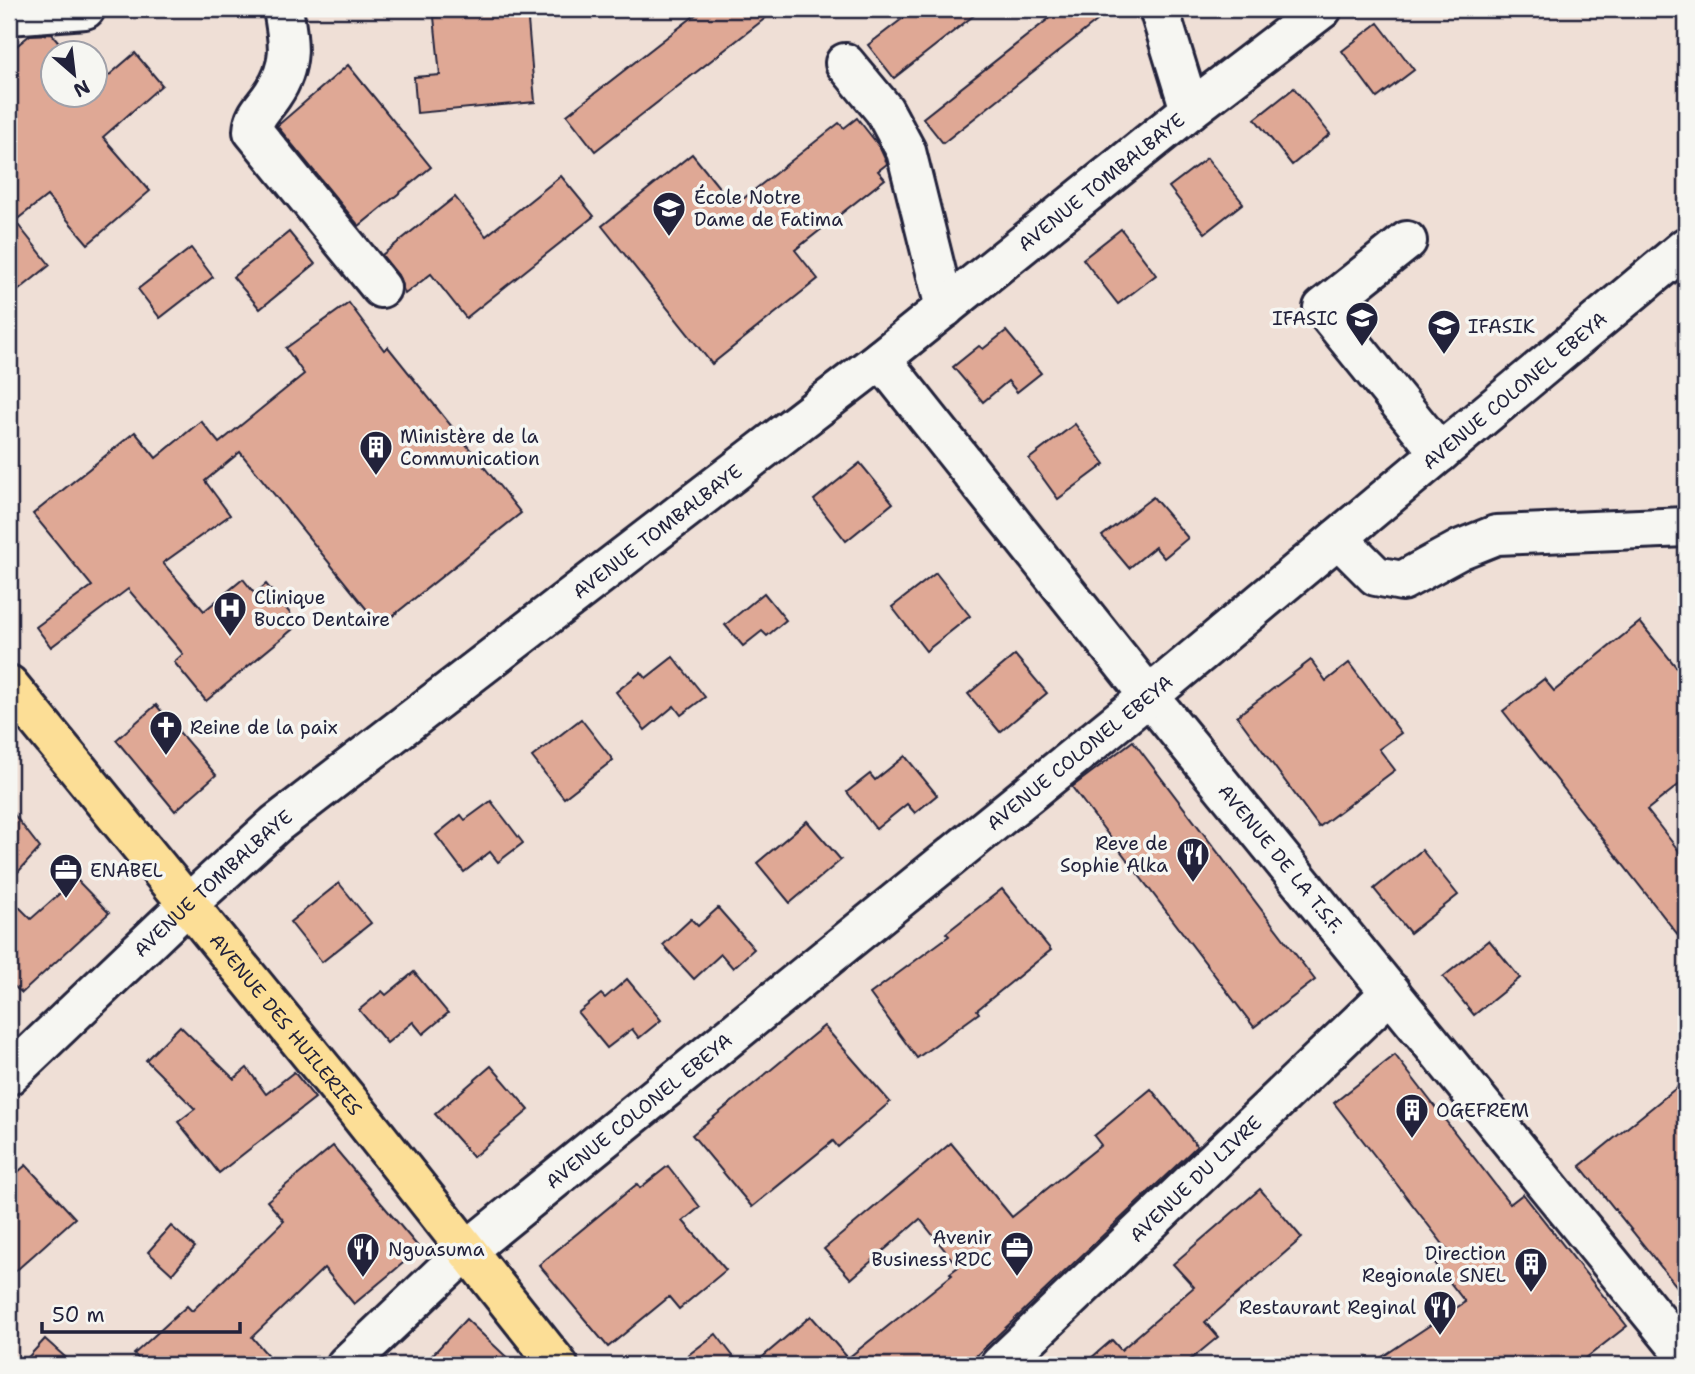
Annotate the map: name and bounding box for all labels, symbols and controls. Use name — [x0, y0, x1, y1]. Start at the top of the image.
north arrow — [38, 38, 108, 108]
text: N — [69, 74, 94, 103]
street label: AVENUE TOMBALBAYE — [1012, 107, 1189, 256]
place label: École Notre Dame de Fatima — [694, 184, 843, 232]
school or university icon: École Notre Dame de Fatima — [650, 189, 688, 238]
school or university icon: IFASIC — [1343, 299, 1381, 348]
place label: IFASIC — [1272, 306, 1338, 331]
street label: AVENUE COLONEL EBEYA — [1417, 306, 1612, 475]
school or university icon: IFASIK — [1425, 307, 1463, 356]
place label: IFASIK — [1468, 314, 1535, 339]
place label: Ministère de la Communication — [400, 424, 540, 471]
building icon: Ministère de la Communication — [357, 428, 395, 477]
street label: AVENUE TOMBALBAYE — [567, 458, 747, 604]
place label: Clinique Bucco Dentaire — [254, 585, 390, 632]
hospital icon: Clinique Bucco Dentaire — [211, 589, 249, 638]
street label: AVENUE COLONEL EBEYA — [981, 669, 1178, 836]
church icon: Reine de la paix — [147, 708, 185, 757]
place label: Reine de la paix — [190, 715, 338, 740]
street label: AVENUE DE LA T.S.F. — [1213, 779, 1349, 938]
street label: AVENUE TOMBALBAYE — [128, 804, 297, 962]
place label: Reve de Sophie Alka — [1060, 831, 1168, 878]
restaurant icon: Reve de Sophie Alka — [1174, 835, 1212, 884]
office icon: ENABEL — [47, 851, 85, 900]
place label: ENABEL — [90, 858, 163, 883]
street label: AVENUE DES HUILERIES — [204, 928, 368, 1121]
street label: AVENUE COLONEL EBEYA — [540, 1027, 737, 1194]
building icon: OGEFREM — [1393, 1091, 1431, 1140]
place label: OGEFREM — [1436, 1098, 1529, 1123]
street label: AVENUE DU LIVRE — [1124, 1110, 1267, 1247]
place label: Avenir Business RDC — [871, 1225, 992, 1272]
office icon: Avenir Business RDC — [998, 1229, 1036, 1278]
restaurant icon: Nguasuma — [344, 1230, 382, 1279]
place label: Nguasuma — [388, 1237, 485, 1262]
place label: Direction Regionale SNEL — [1362, 1241, 1506, 1288]
building icon: Direction Regionale SNEL — [1512, 1245, 1550, 1294]
restaurant icon: Restaurant Reginal — [1421, 1288, 1459, 1337]
scale bar — [42, 1290, 240, 1334]
place label: Restaurant Reginal — [1239, 1295, 1416, 1320]
text: 50 m — [52, 1301, 105, 1329]

